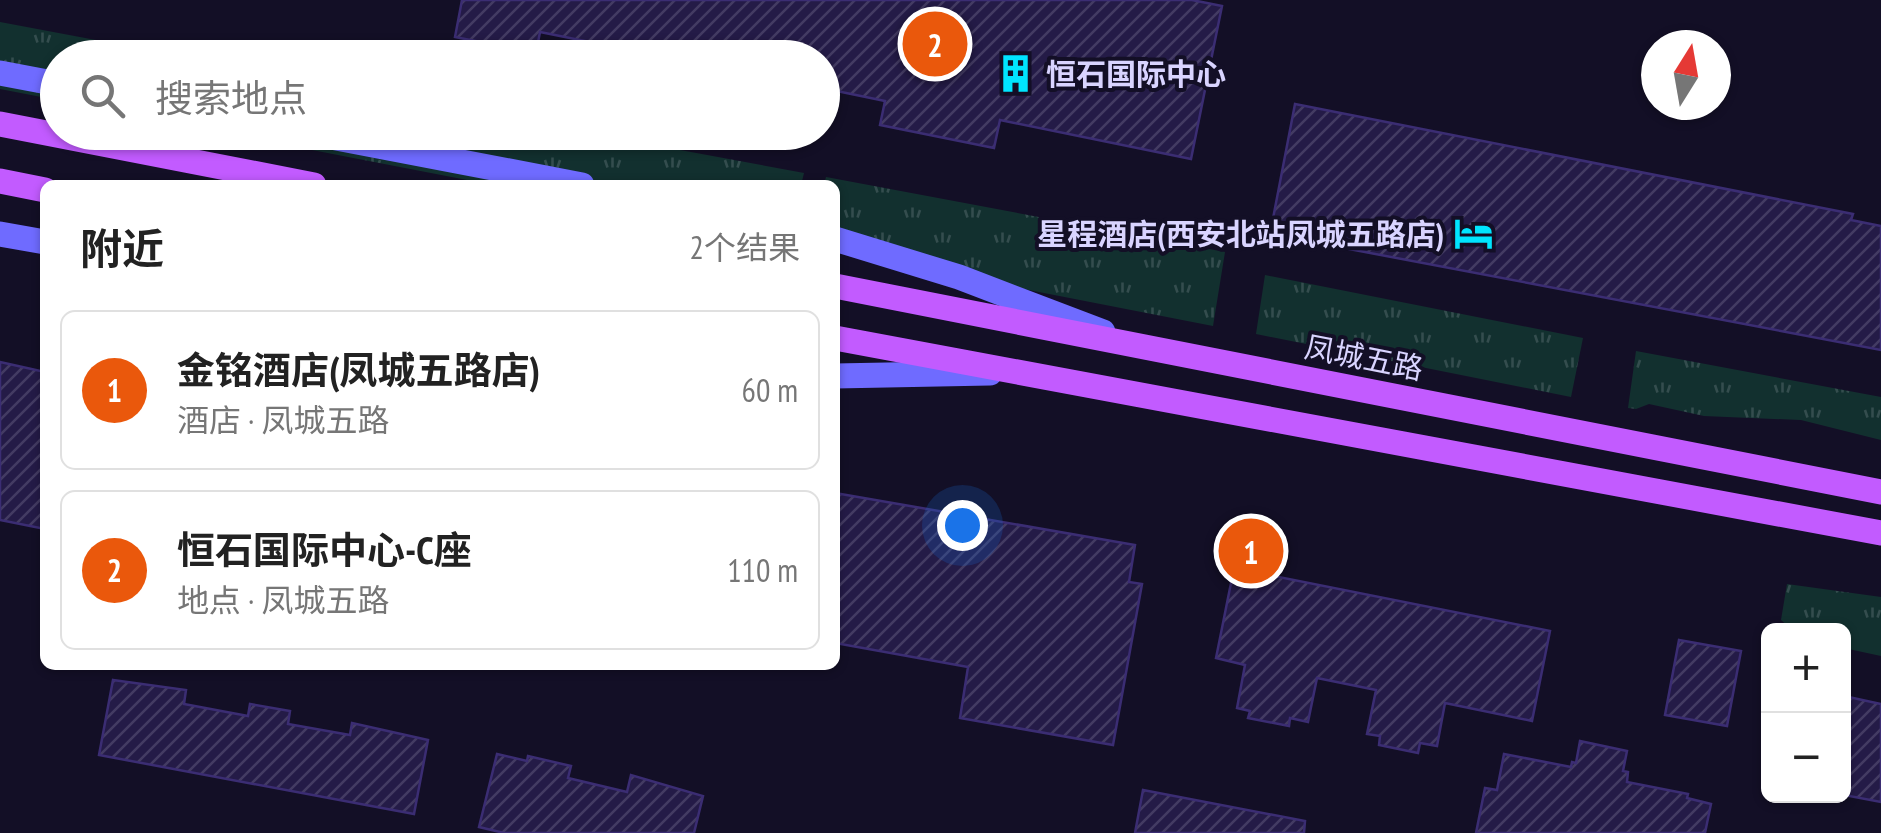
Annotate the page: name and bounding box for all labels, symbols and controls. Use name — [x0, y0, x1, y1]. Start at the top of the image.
pin: 2 — [902, 7, 968, 82]
north arrow — [1641, 30, 1731, 120]
search box — [40, 40, 840, 150]
building icon: 恒石国际中心 — [995, 52, 1037, 94]
place label: 恒石国际中心 — [1046, 54, 1226, 93]
icon: search — [75, 68, 130, 123]
text: 搜索地点 — [155, 73, 307, 122]
hotel icon: 星程酒店(西安北站凤城五路店) — [1453, 212, 1495, 254]
place label: 星程酒店(西安北站凤城五路店) — [1037, 214, 1444, 253]
text: 附近 — [80, 221, 164, 276]
text: 2个结果 — [690, 226, 800, 268]
street label: 凤城五路 — [1301, 326, 1427, 388]
text: 金铭酒店(凤城五路店) — [177, 345, 540, 394]
text: 1 — [107, 369, 122, 411]
text: 60 m — [742, 369, 798, 411]
text: 酒店 · 凤城五路 — [177, 399, 389, 441]
your location — [937, 500, 988, 551]
pin: 1 — [1218, 514, 1284, 588]
text: 恒石国际中心-C座 — [177, 525, 472, 574]
text: 2 — [107, 549, 122, 591]
text: 110 m — [727, 549, 798, 591]
text: 地点 · 凤城五路 — [177, 579, 389, 621]
map controls — [1761, 623, 1851, 803]
button: + — [1761, 623, 1851, 713]
button: − — [1761, 713, 1851, 803]

